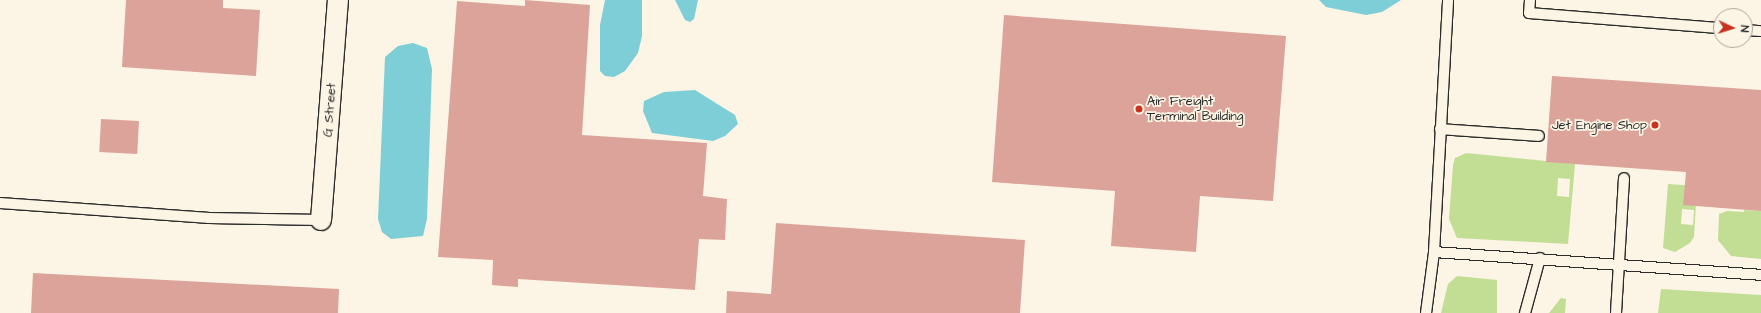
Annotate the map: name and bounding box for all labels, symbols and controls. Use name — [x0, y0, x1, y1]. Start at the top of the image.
north arrow — [1713, 8, 1753, 48]
text: N — [1737, 25, 1752, 33]
street label: G Street — [320, 82, 340, 138]
place label: Air Freight Terminal Building — [1147, 94, 1243, 125]
marker: Air Freight Terminal Building — [1134, 104, 1144, 114]
place label: Jet Engine Shop — [1552, 117, 1647, 133]
marker: Jet Engine Shop — [1650, 120, 1660, 130]

